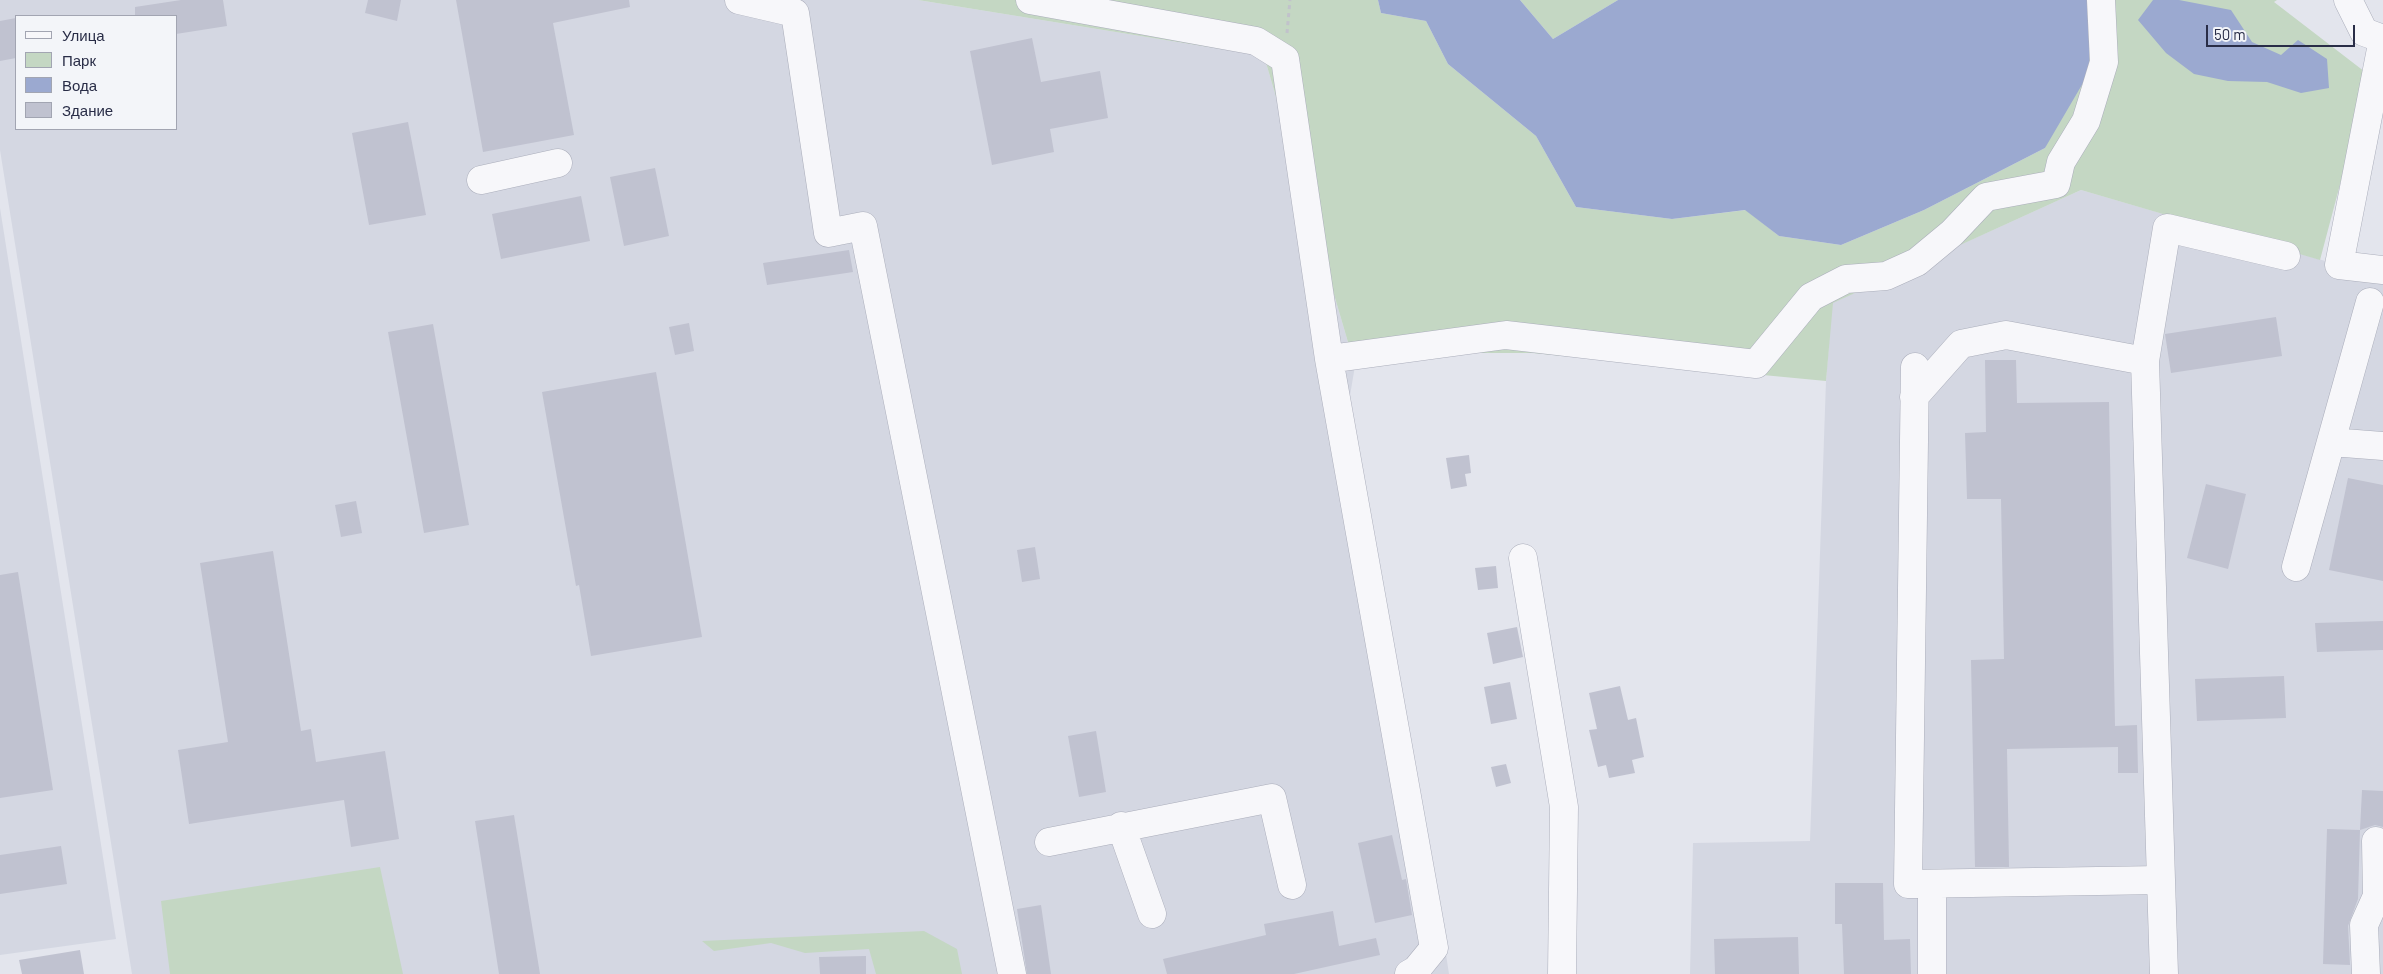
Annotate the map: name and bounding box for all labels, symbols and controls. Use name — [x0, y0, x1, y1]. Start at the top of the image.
legend — [15, 15, 178, 130]
scale bar — [2208, 15, 2357, 47]
text: 50 m — [2214, 25, 2246, 43]
text: Улица — [62, 26, 105, 44]
text: Парк — [62, 51, 96, 69]
text: Вода — [62, 76, 97, 94]
text: Здание — [62, 101, 113, 119]

